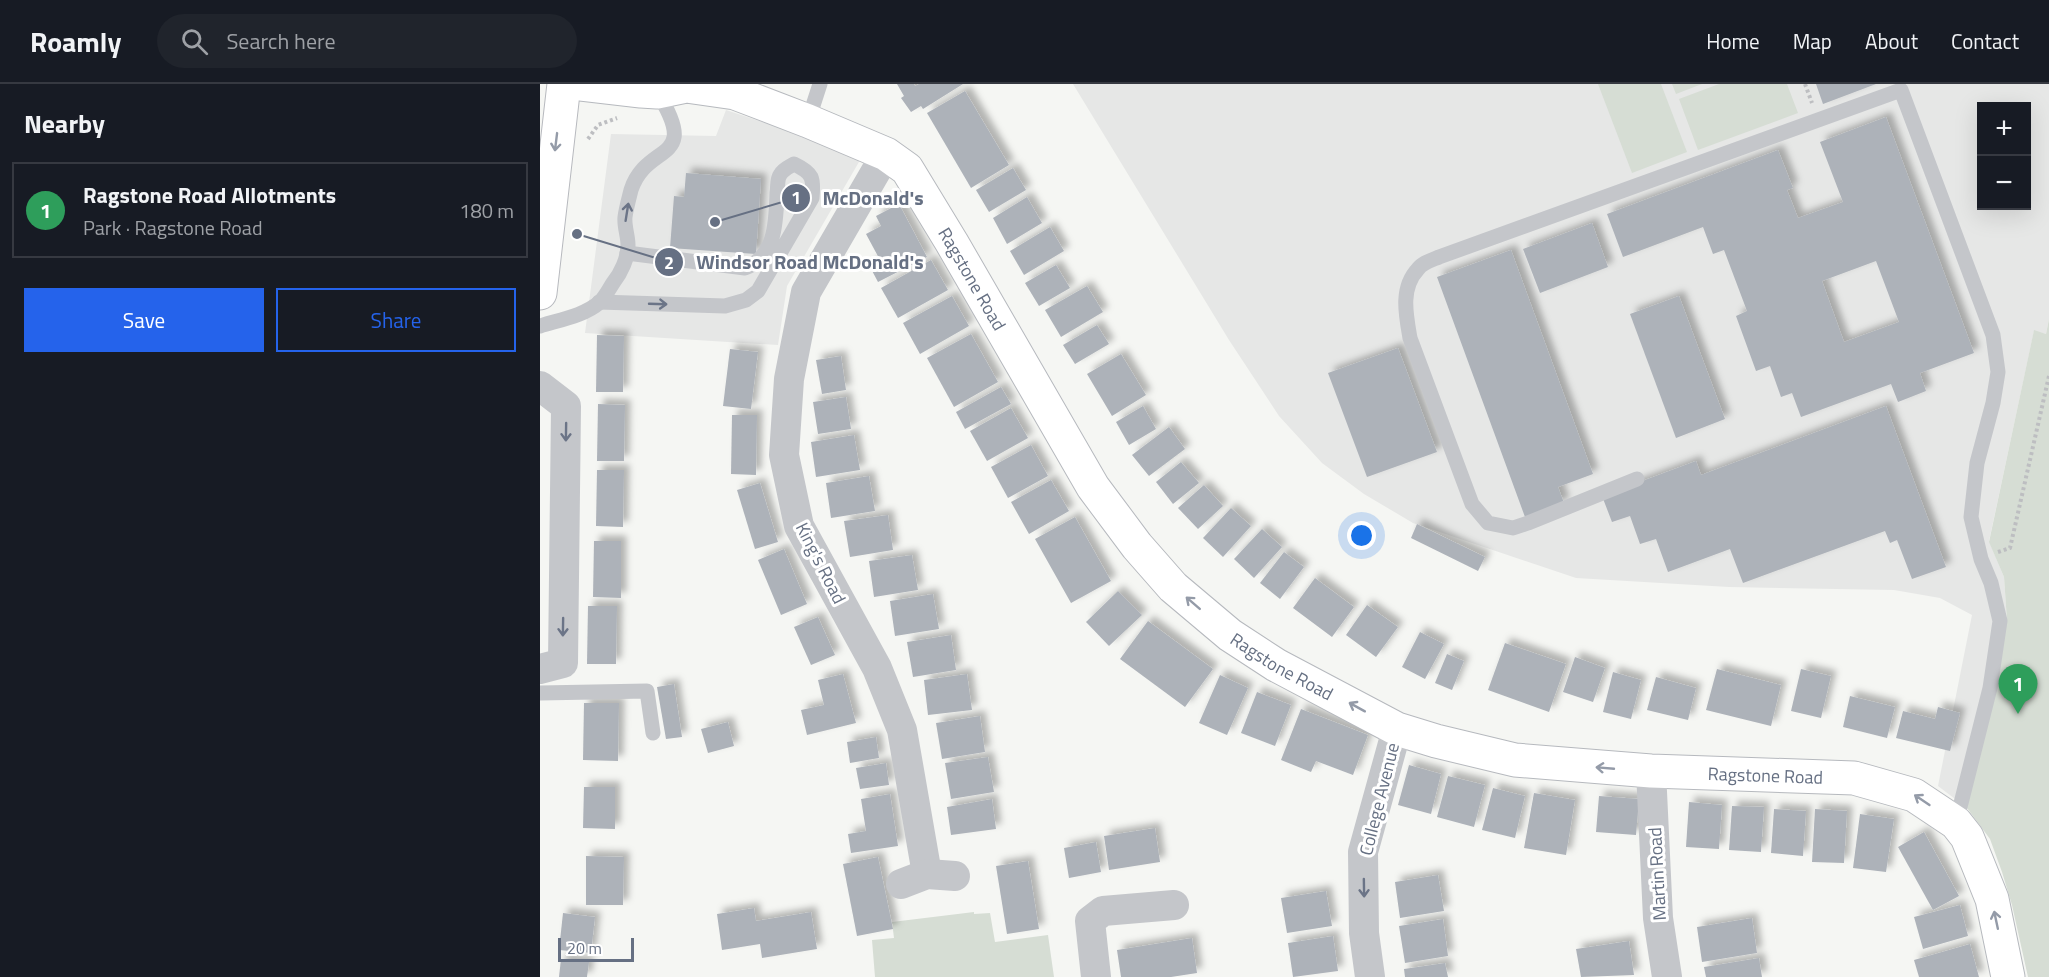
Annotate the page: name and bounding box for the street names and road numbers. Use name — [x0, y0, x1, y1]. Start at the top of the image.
street label: Ragstone Road — [932, 222, 1013, 335]
street label: King's Road — [789, 518, 853, 608]
street label: Ragstone Road — [1225, 625, 1338, 707]
street label: College Avenue — [1352, 740, 1406, 858]
street label: Ragstone Road — [1707, 759, 1823, 790]
street label: Martin Road — [1641, 827, 1673, 921]

